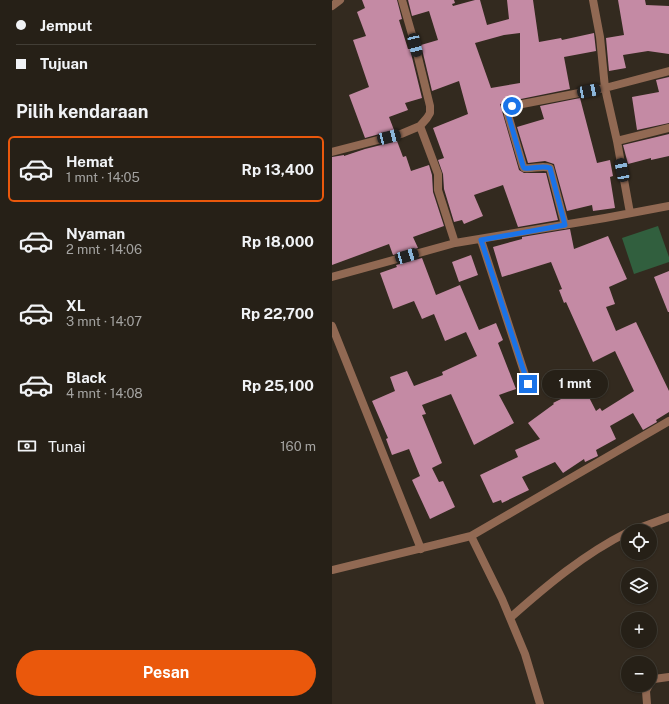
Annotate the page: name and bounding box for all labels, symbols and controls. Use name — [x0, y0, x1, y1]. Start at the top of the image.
text: Jemput — [40, 17, 92, 34]
car — [406, 32, 424, 58]
text: Tujuan — [40, 55, 88, 72]
car — [576, 83, 602, 99]
route start — [503, 97, 521, 115]
text: Pilih kendaraan — [16, 101, 148, 122]
car — [376, 128, 402, 146]
icon: car — [18, 151, 54, 187]
text: Hemat — [66, 153, 114, 170]
car — [614, 157, 630, 183]
text: Rp 13,400 — [242, 161, 314, 178]
text: 1 mnt · 14:05 — [66, 170, 140, 185]
icon: car — [18, 223, 54, 259]
text: Nyaman — [66, 225, 125, 242]
text: Rp 18,000 — [242, 233, 314, 250]
text: 2 mnt · 14:06 — [66, 242, 142, 257]
car — [394, 247, 420, 265]
icon: car — [18, 295, 54, 331]
text: XL — [66, 297, 85, 314]
text: Rp 22,700 — [241, 305, 314, 322]
text: 3 mnt · 14:07 — [66, 314, 142, 329]
icon: car — [18, 367, 54, 403]
text: Black — [66, 369, 106, 386]
callout: 1 mnt — [542, 370, 608, 398]
route end — [519, 375, 537, 393]
text: 1 mnt — [558, 376, 592, 391]
text: Rp 25,100 — [242, 377, 314, 394]
text: 4 mnt · 14:08 — [66, 386, 143, 401]
icon: cash — [16, 435, 38, 457]
text: Tunai — [48, 438, 86, 455]
text: 160 m — [280, 439, 316, 454]
map controls — [621, 524, 657, 692]
button: locate — [621, 524, 657, 560]
button: layers — [621, 568, 657, 604]
button: + — [621, 612, 657, 648]
button: Pesan — [16, 650, 316, 696]
button: − — [621, 656, 657, 692]

